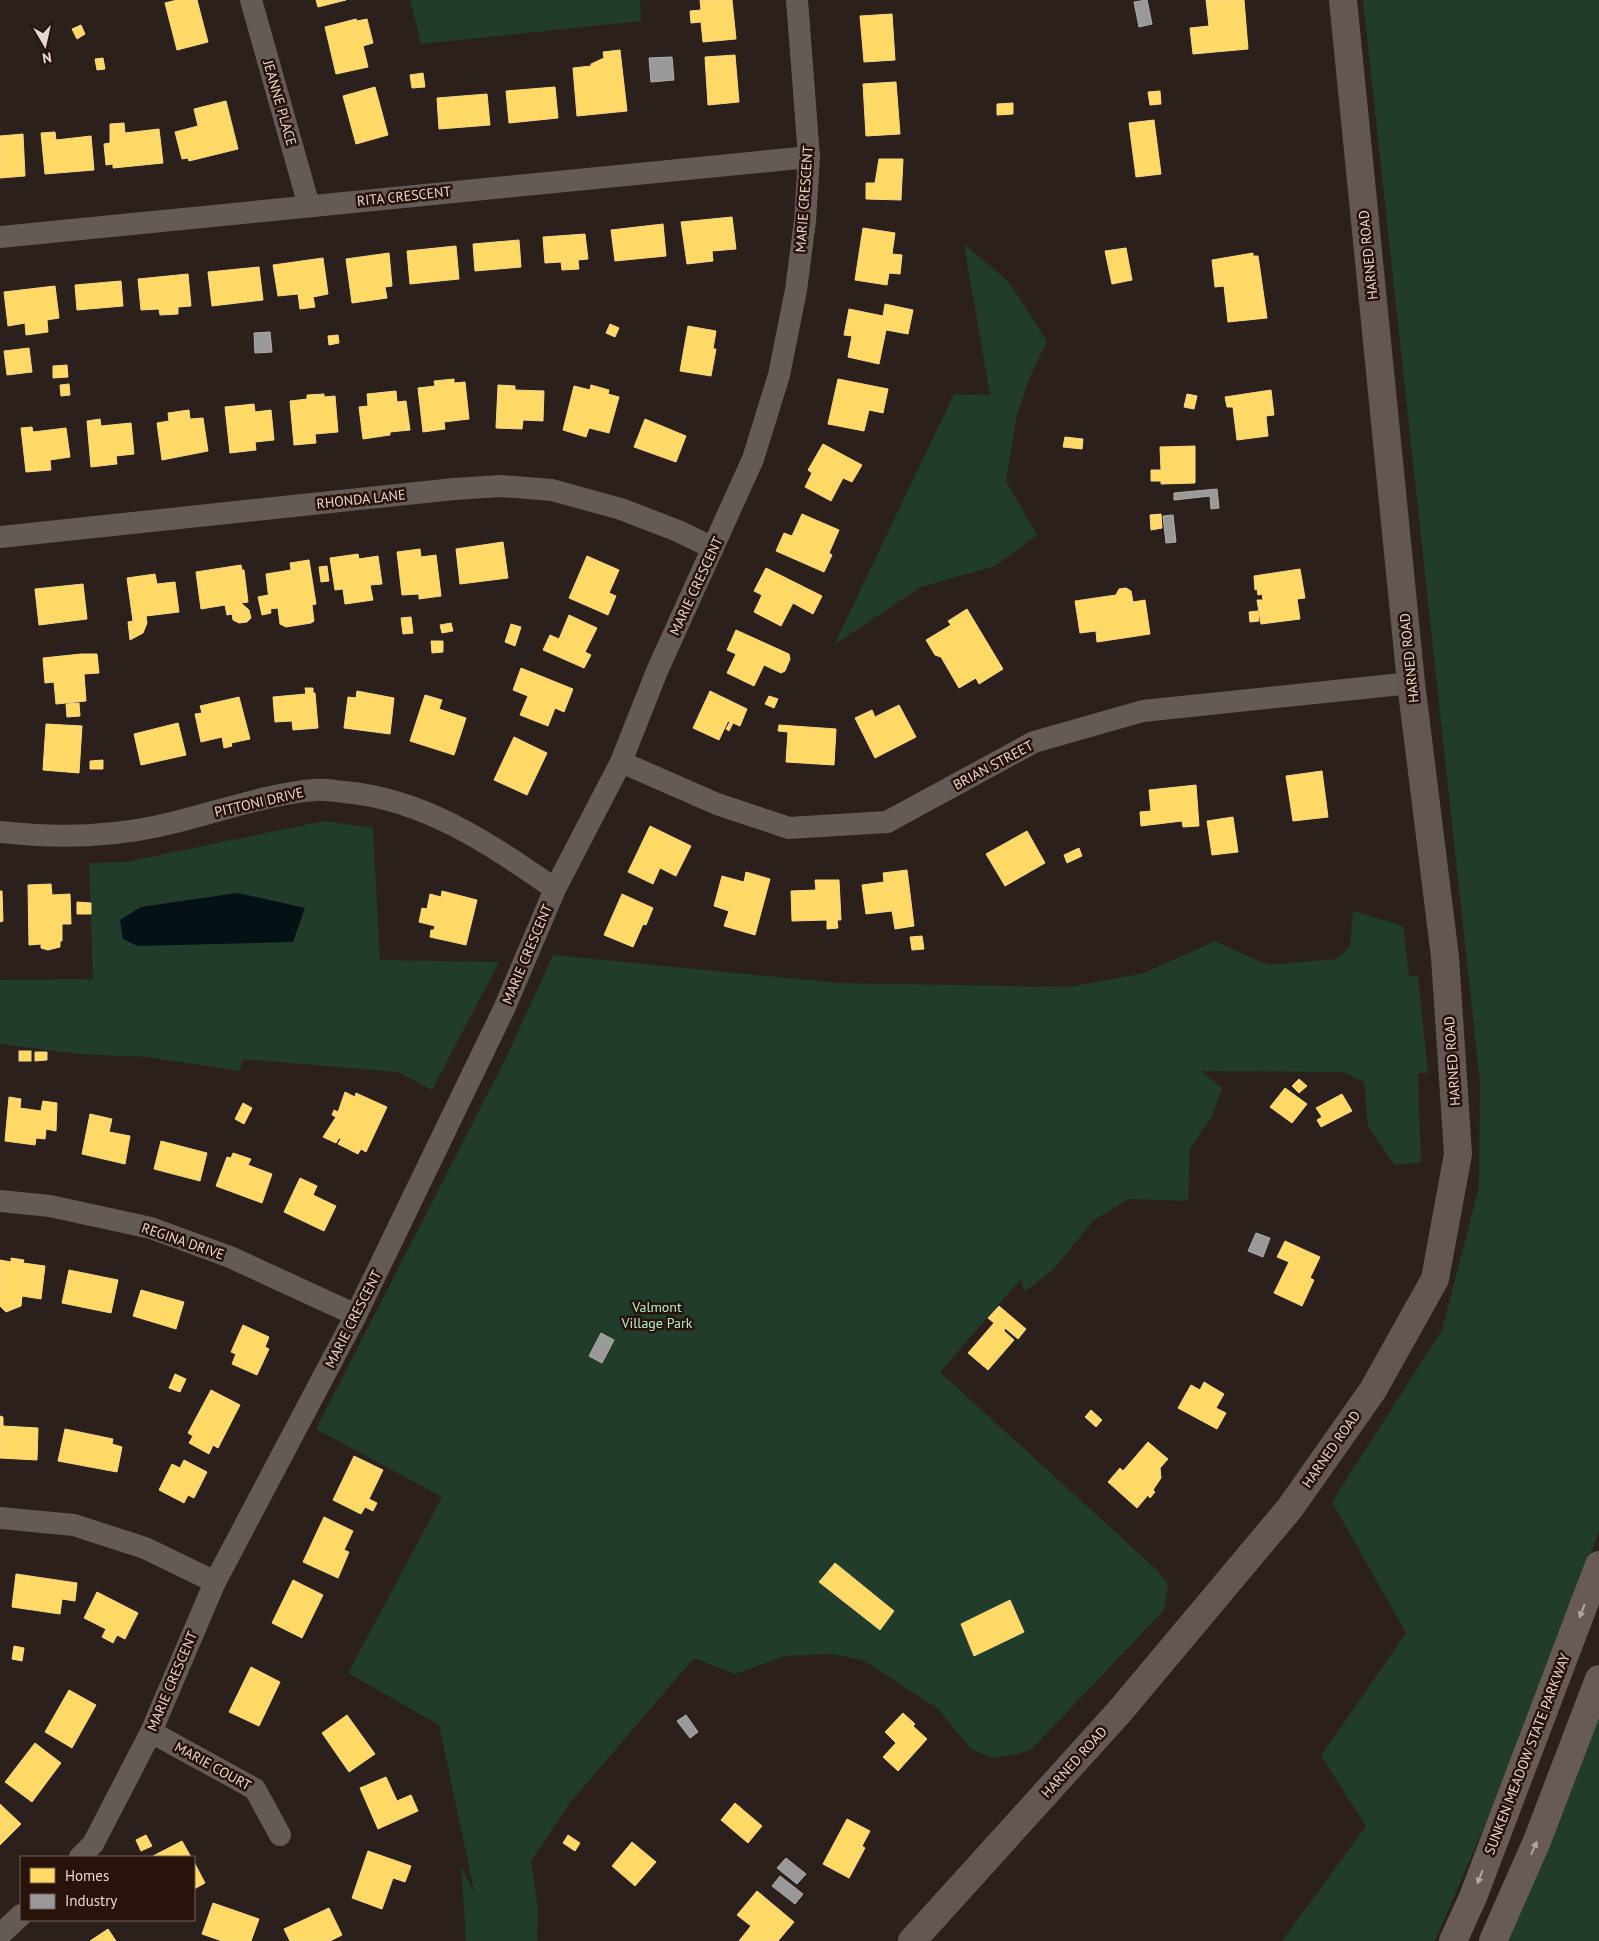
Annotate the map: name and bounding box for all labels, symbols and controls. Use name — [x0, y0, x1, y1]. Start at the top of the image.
north arrow — [20, 20, 70, 70]
text: N — [41, 48, 53, 67]
street label: JEANNE PLACE — [259, 57, 301, 148]
street label: MARIE CRESCENT — [791, 145, 817, 253]
street label: RITA CRESCENT — [356, 182, 452, 210]
street label: HARNED ROAD — [1354, 209, 1382, 301]
street label: RHONDA LANE — [316, 485, 406, 513]
street label: MARIE CRESCENT — [665, 534, 727, 638]
street label: HARNED ROAD — [1395, 612, 1423, 704]
street label: BRIAN STREET — [950, 736, 1036, 794]
street label: PITTONI DRIVE — [213, 783, 305, 821]
street label: MARIE CRESCENT — [498, 901, 556, 1007]
street label: HARNED ROAD — [1440, 1015, 1464, 1107]
street label: REGINA DRIVE — [139, 1218, 227, 1264]
street label: MARIE CRESCENT — [321, 1267, 385, 1371]
park label: Valmont Village Park — [621, 1298, 693, 1332]
street label: HARNED ROAD — [1298, 1407, 1364, 1491]
one-way arrow — [1578, 1603, 1585, 1618]
street label: MARIE CRESCENT — [143, 1628, 201, 1734]
street label: SUNKEN MEADOW STATE PARKWAY — [1480, 1651, 1574, 1857]
street label: HARNED ROAD — [1037, 1723, 1111, 1801]
street label: MARIE COURT — [172, 1738, 255, 1794]
one-way arrow — [1530, 1841, 1538, 1855]
legend — [20, 1856, 195, 1921]
text: Homes — [65, 1866, 109, 1885]
one-way arrow — [1476, 1870, 1484, 1885]
text: Industry — [65, 1891, 117, 1910]

